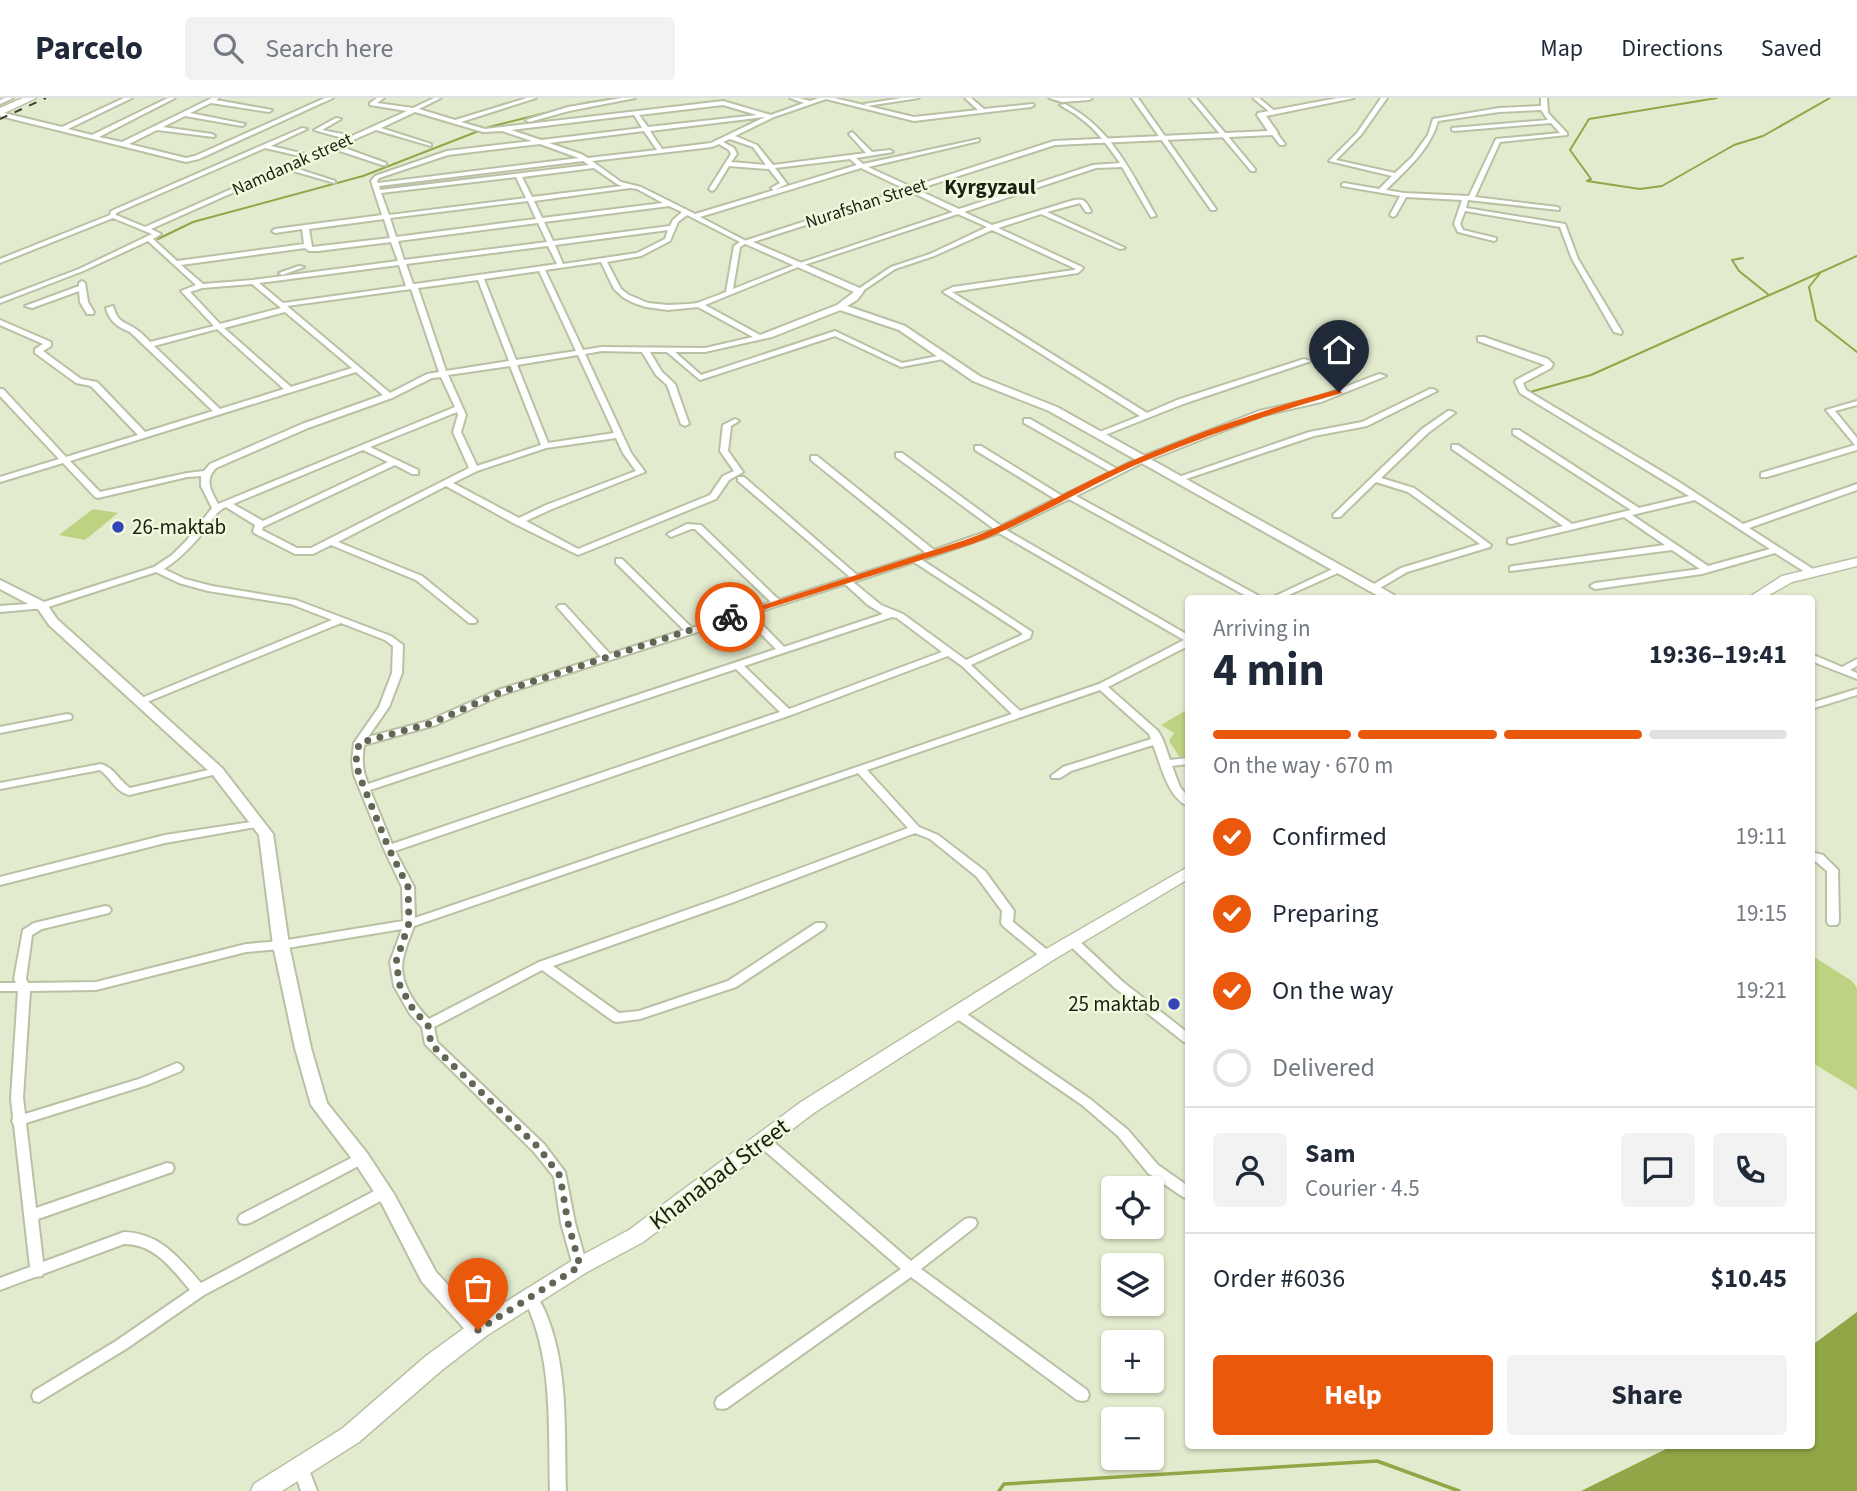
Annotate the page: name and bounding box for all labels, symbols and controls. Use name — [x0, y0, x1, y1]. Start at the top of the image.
search box — [185, 17, 675, 80]
text: Parcelo — [35, 25, 143, 72]
icon: search — [209, 29, 247, 67]
text: Search here — [265, 30, 393, 67]
text: Map — [1540, 31, 1583, 66]
text: Directions — [1621, 31, 1723, 66]
text: Saved — [1761, 31, 1822, 66]
street label: Namdanak street — [228, 127, 356, 202]
street label: Nurafshan Street — [802, 172, 930, 235]
district label: Kyrgyzaul — [944, 172, 1036, 202]
pin — [1309, 320, 1369, 392]
icon: home — [1320, 331, 1358, 369]
place label: 26-maktab — [132, 512, 226, 542]
marker: 26-maktab — [110, 519, 126, 535]
courier — [695, 582, 765, 652]
icon: bike — [711, 598, 749, 636]
text: Arriving in — [1213, 612, 1311, 645]
text: 19:36–19:41 — [1649, 636, 1787, 673]
text: 4 min — [1213, 638, 1325, 703]
text: On the way · 670 m — [1213, 749, 1393, 782]
icon: check — [1213, 818, 1251, 856]
text: Confirmed — [1272, 818, 1387, 855]
text: 19:11 — [1736, 820, 1787, 853]
icon: check — [1213, 895, 1251, 933]
text: Preparing — [1272, 895, 1378, 932]
text: 19:15 — [1736, 897, 1787, 930]
icon: check — [1213, 972, 1251, 1010]
text: On the way — [1272, 972, 1393, 1009]
text: 19:21 — [1736, 974, 1787, 1007]
place label: 25 maktab — [1068, 989, 1160, 1019]
marker: 25 maktab — [1166, 996, 1182, 1012]
text: Delivered — [1272, 1049, 1375, 1086]
street label: Khanabad Street — [642, 1110, 797, 1239]
button: person — [1213, 1133, 1287, 1207]
button: chat — [1621, 1133, 1695, 1207]
button: phone — [1713, 1133, 1787, 1207]
text: Sam — [1305, 1135, 1355, 1172]
text: Courier · 4.5 — [1305, 1172, 1420, 1205]
map controls — [1101, 1176, 1164, 1470]
button: locate — [1101, 1176, 1164, 1239]
button: layers — [1101, 1253, 1164, 1316]
pin — [448, 1258, 508, 1330]
text: Order #6036 — [1213, 1260, 1345, 1297]
text: $10.45 — [1711, 1260, 1787, 1297]
icon: bag — [459, 1269, 497, 1307]
button: + — [1101, 1330, 1164, 1393]
button: Help — [1213, 1355, 1493, 1435]
button: Share — [1507, 1355, 1787, 1435]
button: − — [1101, 1407, 1164, 1470]

